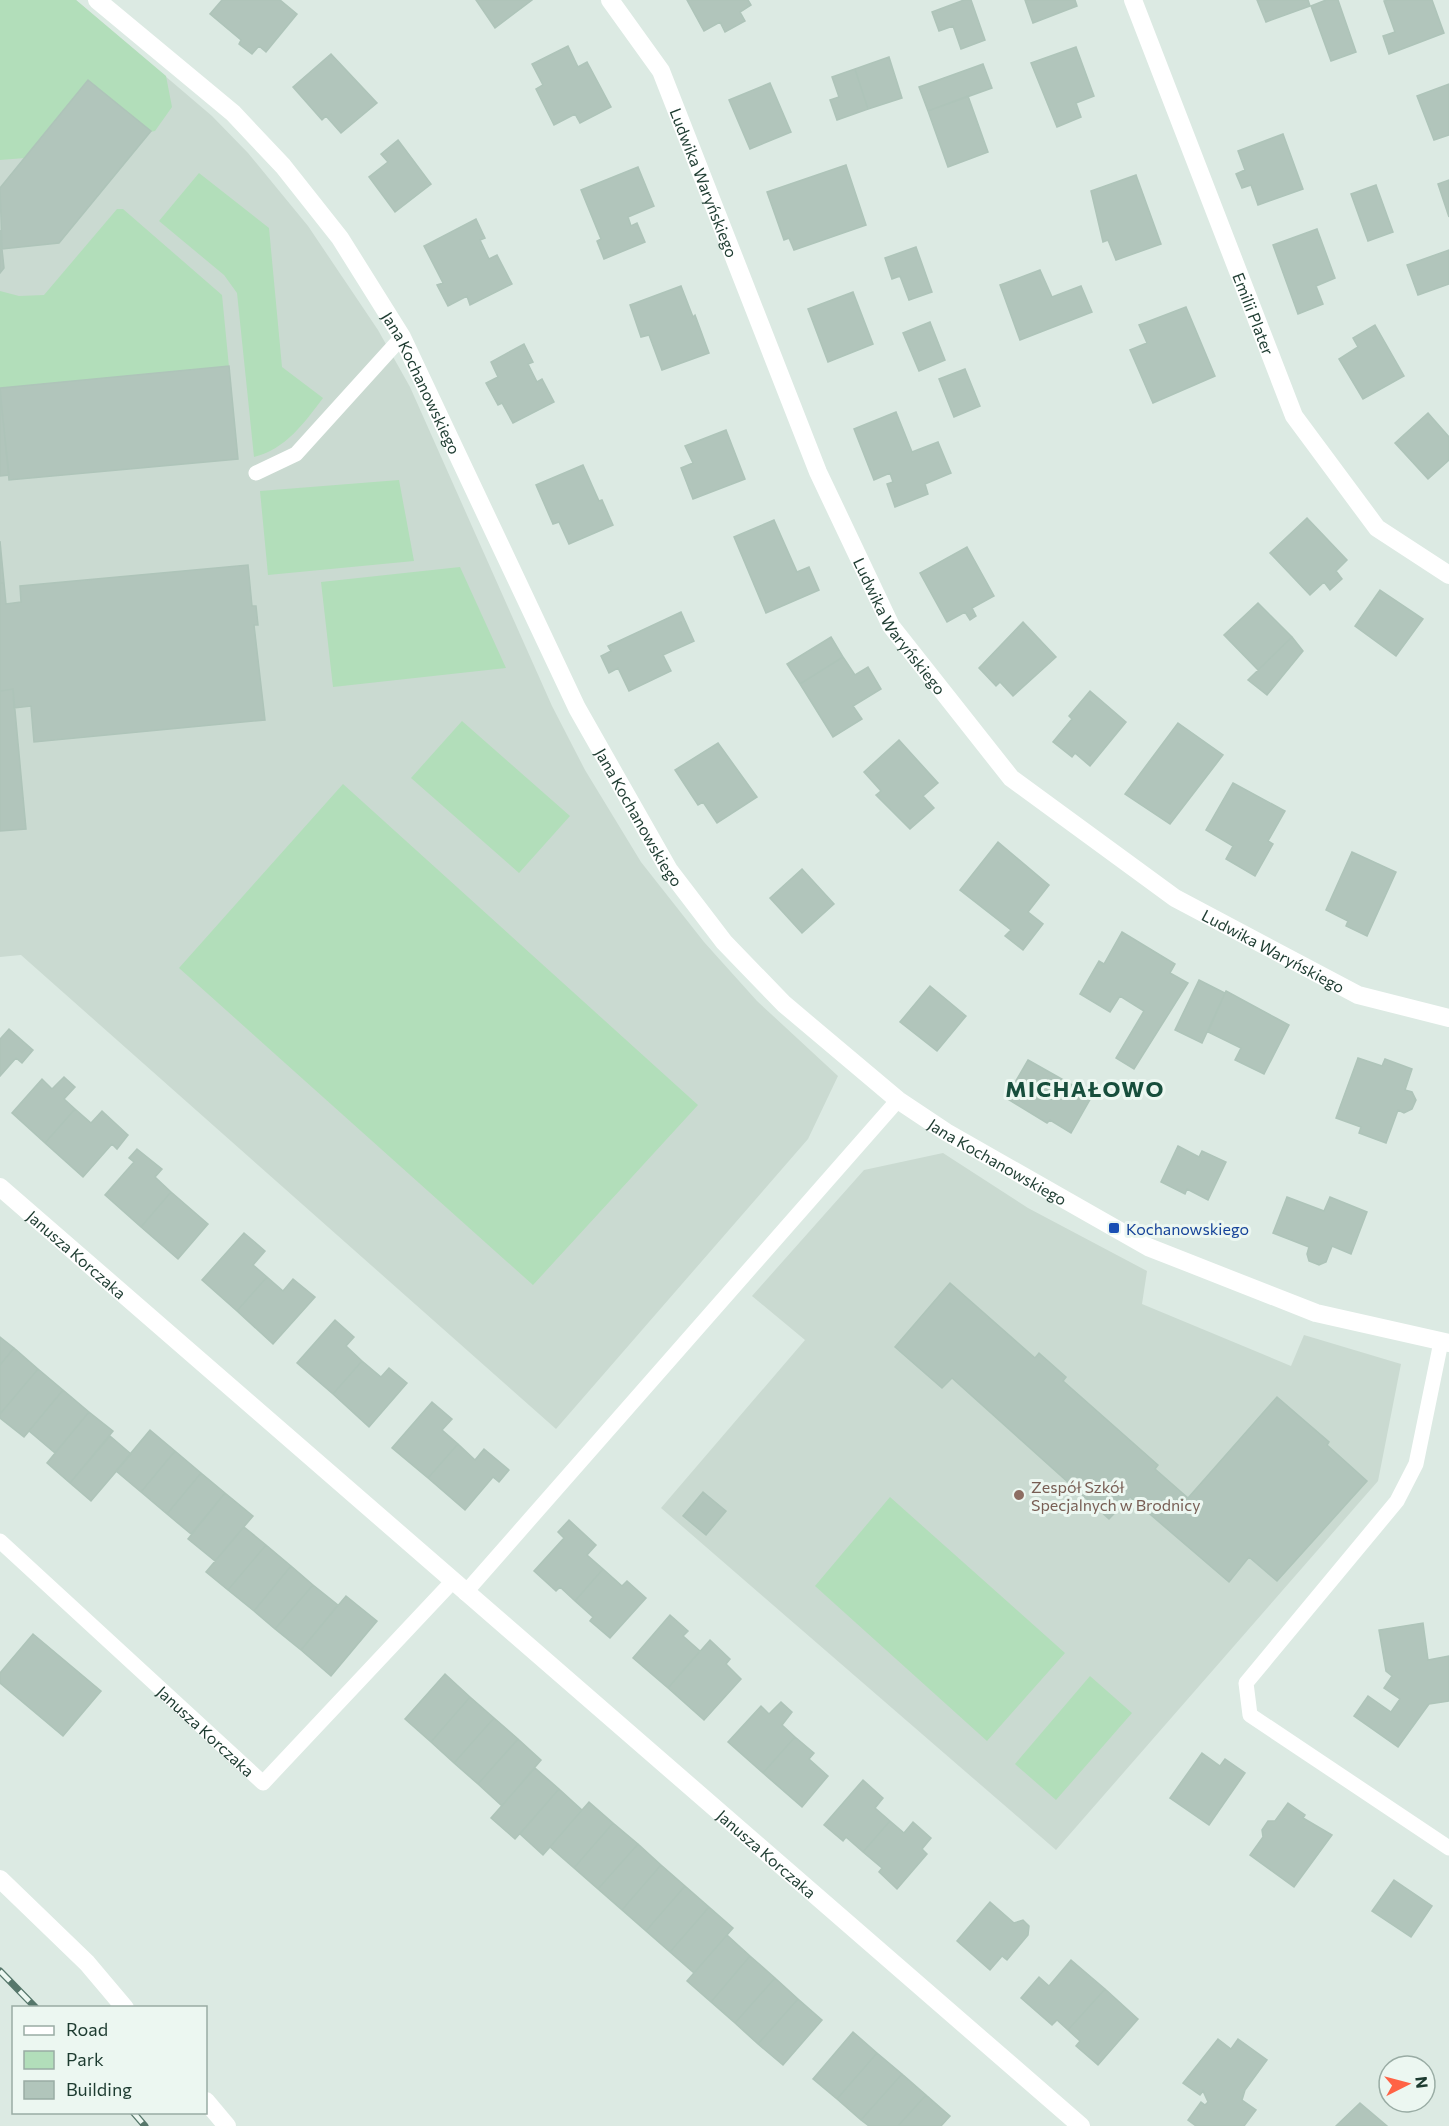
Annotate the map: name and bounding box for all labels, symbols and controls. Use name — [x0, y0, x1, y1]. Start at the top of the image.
street label: Ludwika Waryńskiego — [667, 105, 742, 260]
street label: Emilii Plater — [1230, 269, 1279, 358]
street label: Jana Kochanowskiego — [379, 308, 465, 457]
street label: Ludwika Waryńskiego — [850, 554, 950, 698]
street label: Jana Kochanowskiego — [592, 744, 687, 890]
street label: Ludwika Waryńskiego — [1199, 905, 1348, 996]
district label: MICHAŁOWO — [1005, 1075, 1165, 1102]
street label: Jana Kochanowskiego — [925, 1114, 1071, 1208]
street label: Janusza Korczaka — [24, 1206, 130, 1302]
place label: Kochanowskiego — [1126, 1219, 1249, 1238]
marker: Kochanowskiego — [1107, 1221, 1121, 1235]
place label: Zespół Szkół Specjalnych w Brodnicy — [1031, 1477, 1200, 1514]
marker: Zespół Szkół Specjalnych w Brodnicy — [1012, 1488, 1026, 1502]
street label: Janusza Korczaka — [154, 1681, 258, 1780]
street label: Janusza Korczaka — [714, 1805, 820, 1901]
legend — [12, 2006, 207, 2114]
text: Road — [66, 2018, 108, 2040]
text: Park — [66, 2048, 104, 2070]
north arrow — [1377, 2054, 1437, 2114]
text: N — [1412, 2075, 1432, 2089]
text: Building — [66, 2078, 132, 2100]

